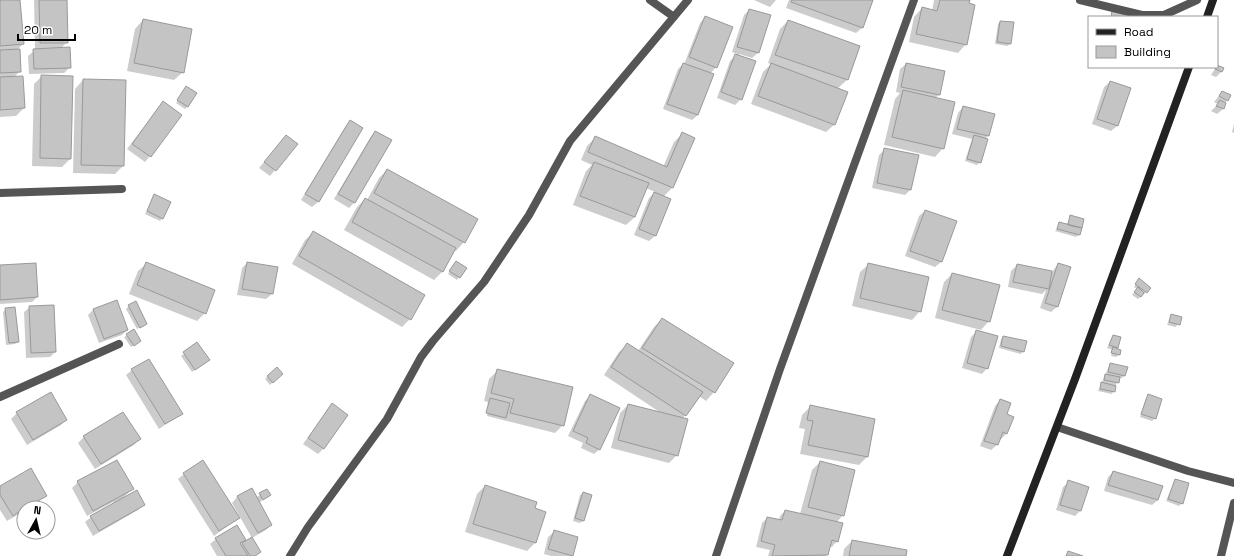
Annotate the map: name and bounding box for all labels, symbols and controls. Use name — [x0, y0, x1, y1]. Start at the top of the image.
scale bar — [18, 16, 75, 42]
legend — [1088, 16, 1218, 68]
text: 20 m — [24, 22, 52, 38]
text: Road — [1124, 24, 1153, 40]
text: Building — [1124, 44, 1171, 60]
north arrow — [16, 500, 56, 540]
text: N — [33, 503, 42, 518]

